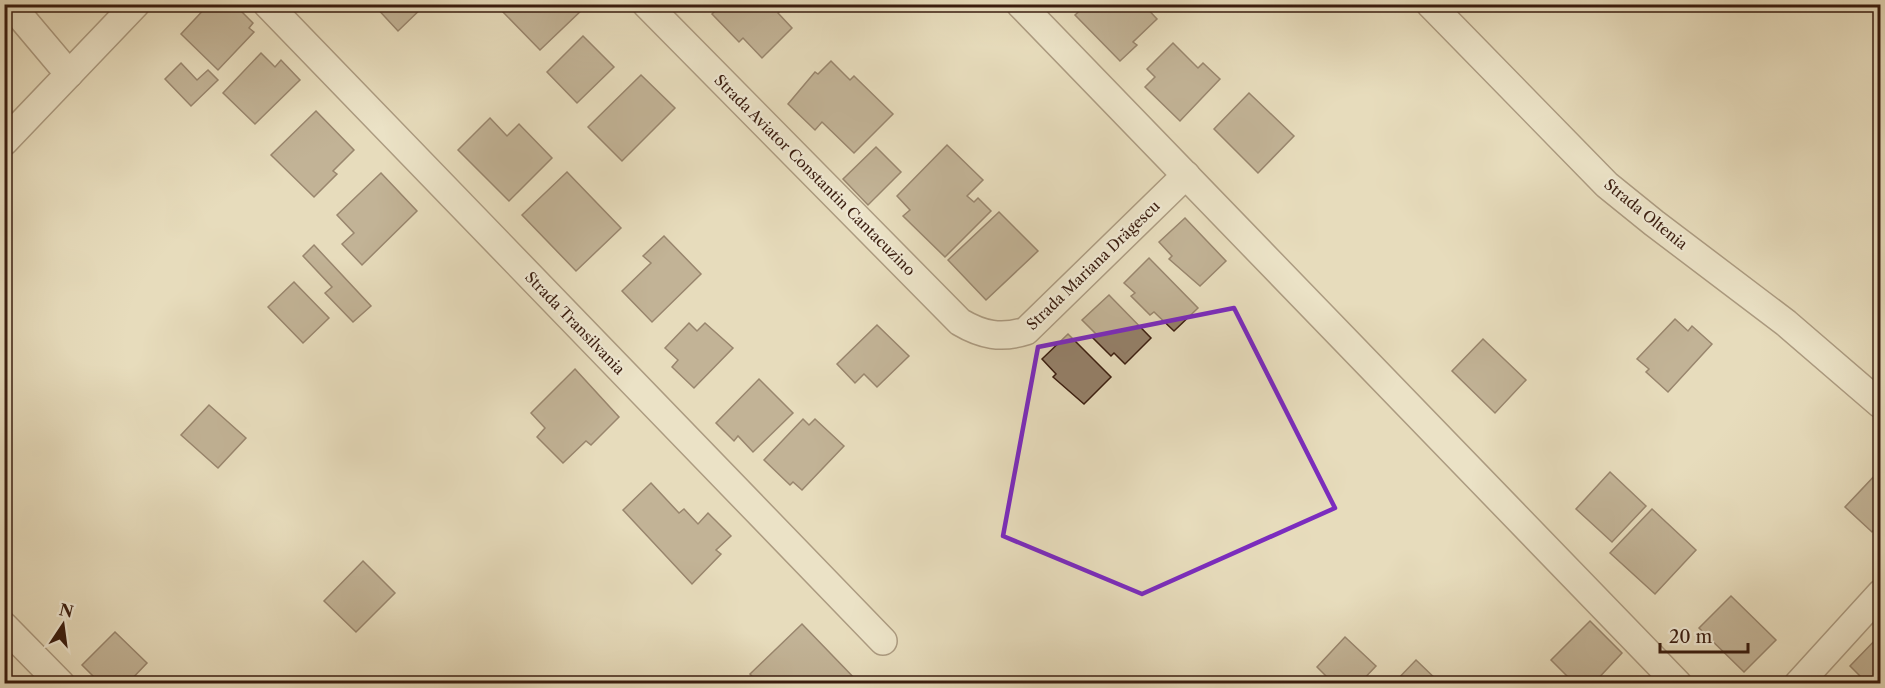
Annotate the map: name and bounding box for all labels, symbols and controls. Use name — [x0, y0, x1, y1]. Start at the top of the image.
street label: Strada Aviator Constantin Cantacuzino — [711, 71, 919, 279]
street label: Strada Oltenia — [1601, 175, 1692, 253]
street label: Strada Mariana Drăgescu — [1022, 196, 1164, 334]
street label: Strada Transilvania — [521, 268, 629, 378]
north arrow — [33, 595, 93, 655]
text: N — [57, 599, 75, 622]
scale bar — [1660, 616, 1748, 654]
text: 20 m — [1669, 626, 1713, 648]

